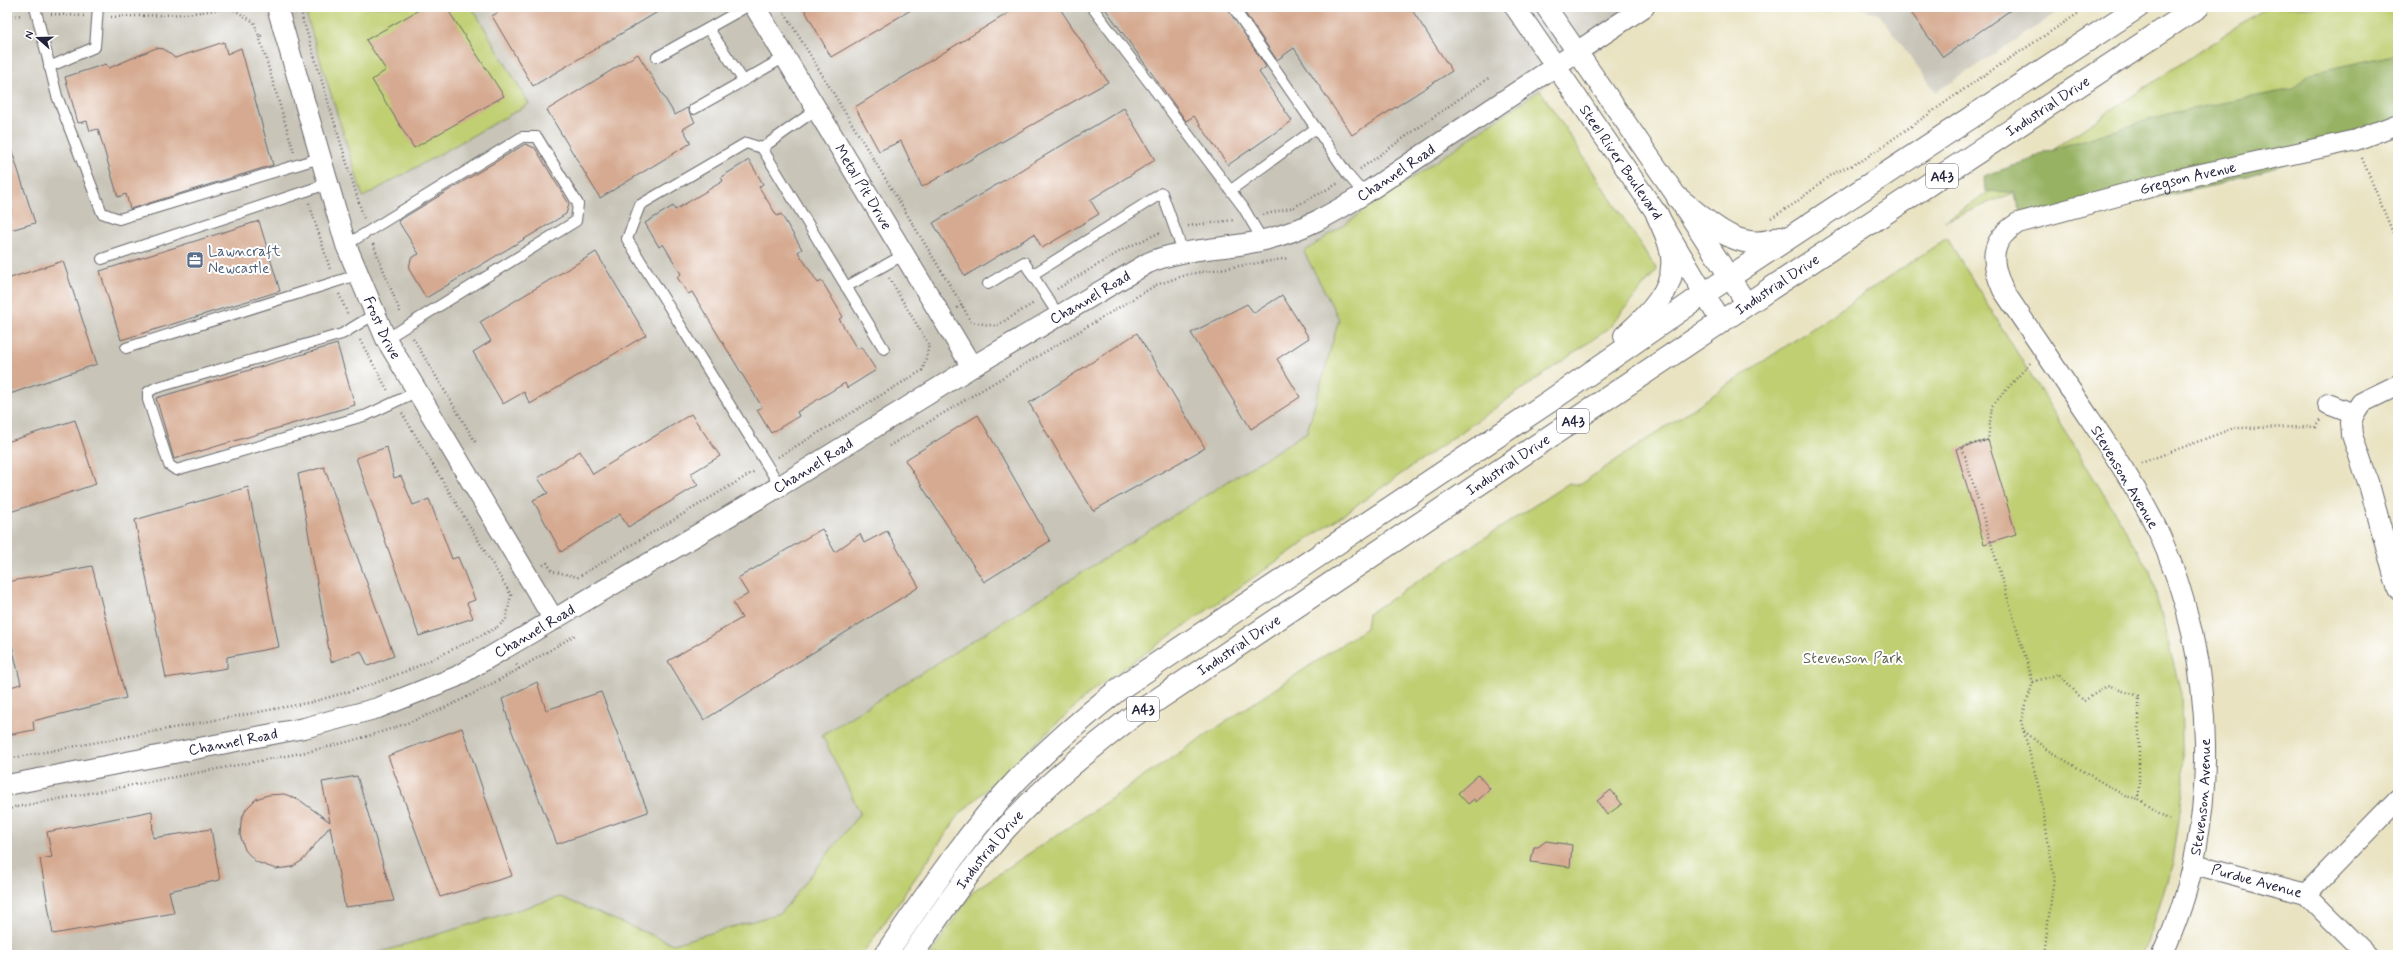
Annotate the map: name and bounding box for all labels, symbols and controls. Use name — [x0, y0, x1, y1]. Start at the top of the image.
north arrow — [18, 18, 58, 58]
text: N — [22, 29, 37, 41]
street label: Industrial Drive — [2002, 72, 2094, 142]
street label: Steel River Boulevard — [1574, 101, 1667, 224]
street label: Channel Road — [1353, 140, 1440, 207]
street label: Metal Pit Drive — [829, 141, 896, 234]
street label: Gregson Avenue — [2138, 158, 2238, 200]
road number: A43 — [1926, 164, 1958, 188]
place label: Lawncraft Newcastle — [208, 242, 281, 279]
office icon: Lawncraft Newcastle — [185, 250, 205, 270]
street label: Industrial Drive — [1732, 250, 1824, 320]
street label: Channel Road — [1046, 267, 1135, 330]
street label: Frost Drive — [358, 293, 405, 364]
road number: A43 — [1557, 409, 1589, 433]
street label: Stevenson Avenue — [2085, 422, 2163, 533]
street label: Industrial Drive — [1463, 430, 1555, 501]
street label: Channel Road — [770, 434, 857, 499]
street label: Channel Road — [491, 600, 579, 663]
street label: Industrial Drive — [1193, 610, 1286, 681]
park label: Stevenson Park — [1803, 649, 1903, 669]
road number: A43 — [1127, 697, 1159, 721]
street label: Channel Road — [187, 724, 279, 761]
street label: Stevenson Avenue — [2186, 738, 2216, 857]
street label: Industrial Drive — [952, 806, 1029, 894]
street label: Purdue Avenue — [2209, 860, 2304, 904]

